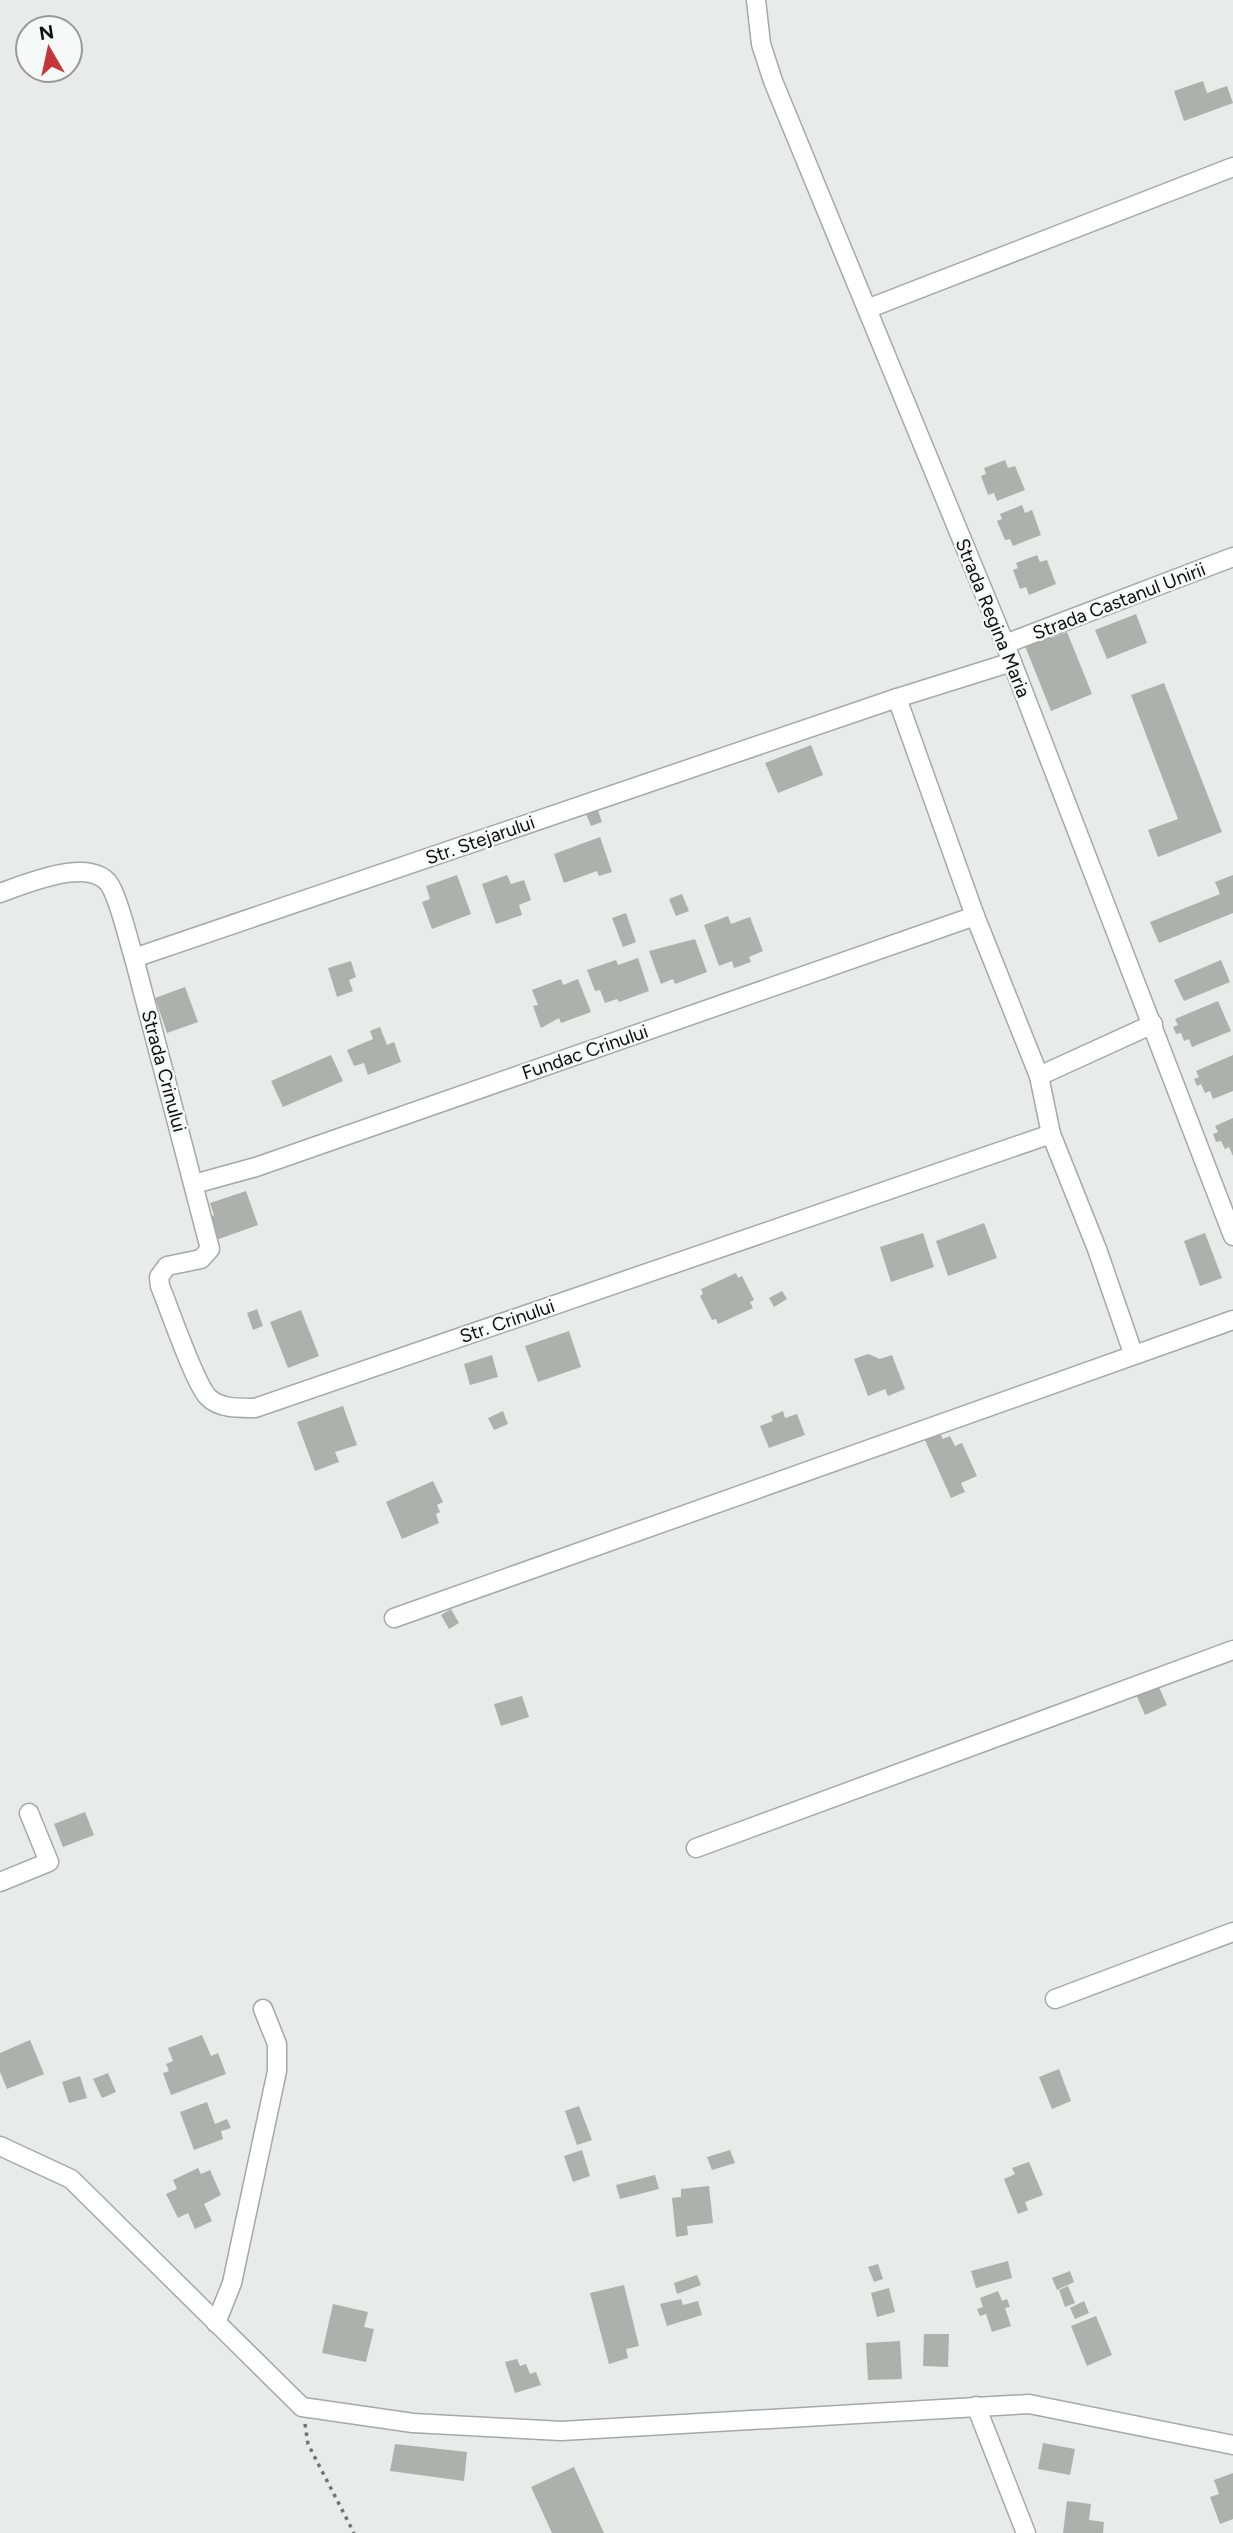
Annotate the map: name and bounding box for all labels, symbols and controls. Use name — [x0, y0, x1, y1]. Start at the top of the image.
north arrow — [14, 14, 84, 84]
text: N — [37, 20, 55, 45]
street label: Strada Regina Maria — [951, 535, 1035, 701]
street label: Strada Castanul Unirii — [1029, 557, 1209, 645]
street label: Str. Stejarului — [422, 811, 538, 869]
street label: Strada Crinului — [137, 1007, 191, 1135]
street label: Fundac Crinului — [519, 1020, 651, 1084]
street label: Str. Crinului — [457, 1294, 557, 1348]

